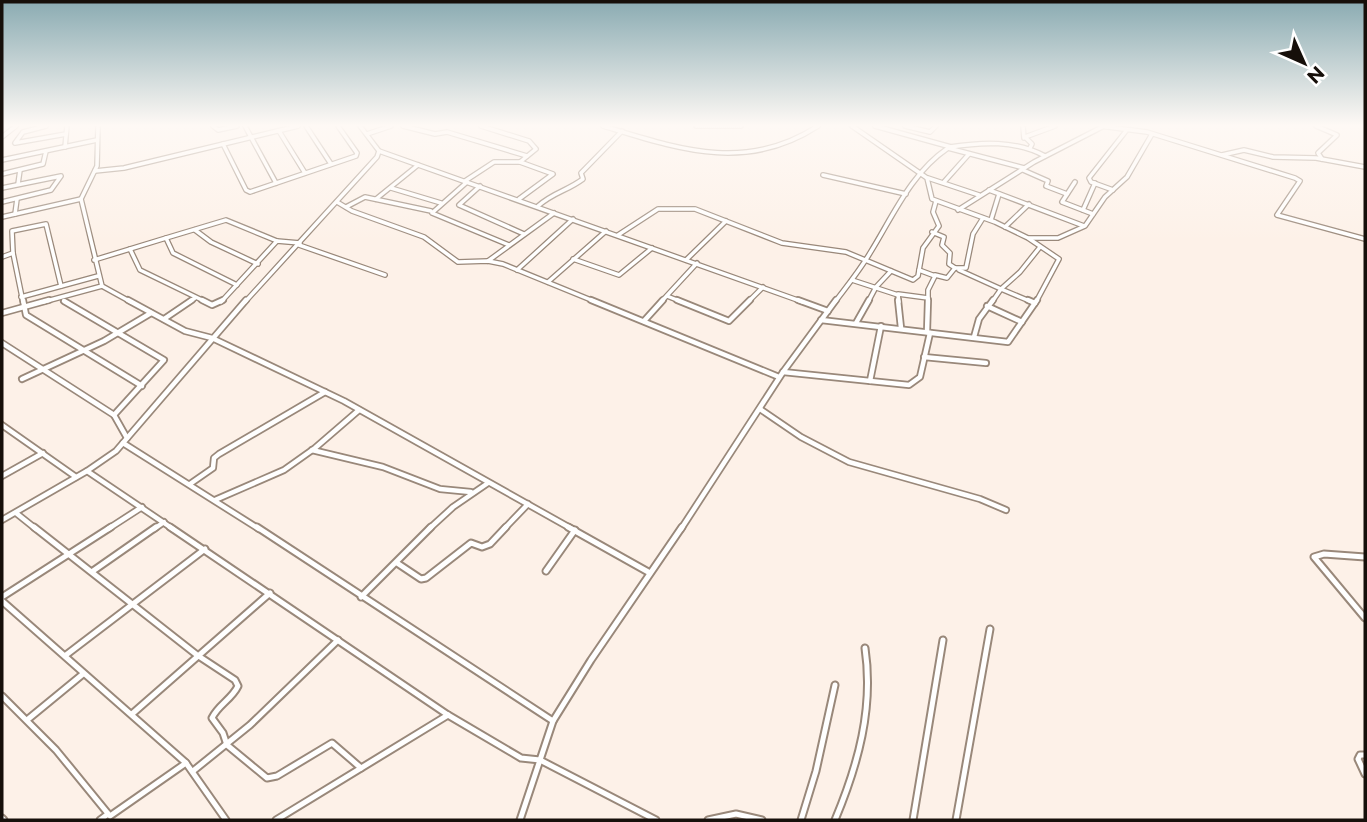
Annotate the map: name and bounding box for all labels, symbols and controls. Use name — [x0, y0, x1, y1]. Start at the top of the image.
north arrow — [1269, 28, 1339, 98]
text: N — [1302, 61, 1329, 88]

